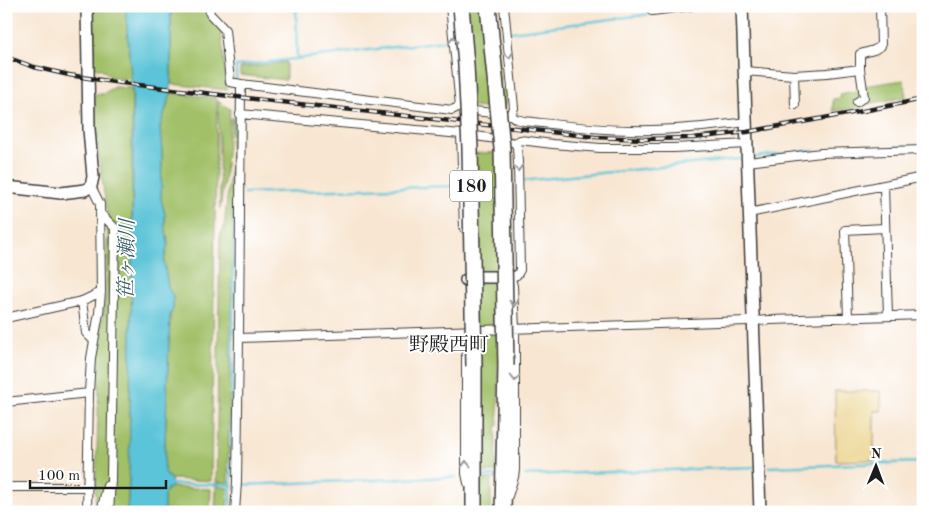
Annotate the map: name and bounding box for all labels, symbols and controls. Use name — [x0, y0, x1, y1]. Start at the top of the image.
one-way arrow — [448, 36, 459, 44]
one-way arrow — [503, 51, 514, 59]
one-way arrow — [513, 164, 523, 172]
road number: 180 — [450, 170, 492, 202]
water label: 笹ヶ瀬川 — [115, 217, 139, 299]
one-way arrow — [509, 299, 519, 307]
district label: 野殿西町 — [409, 334, 489, 356]
one-way arrow — [510, 374, 520, 382]
north arrow — [852, 440, 902, 490]
text: N — [871, 447, 882, 461]
scale bar — [30, 458, 166, 490]
one-way arrow — [461, 459, 471, 467]
text: 100 m — [38, 469, 80, 484]

